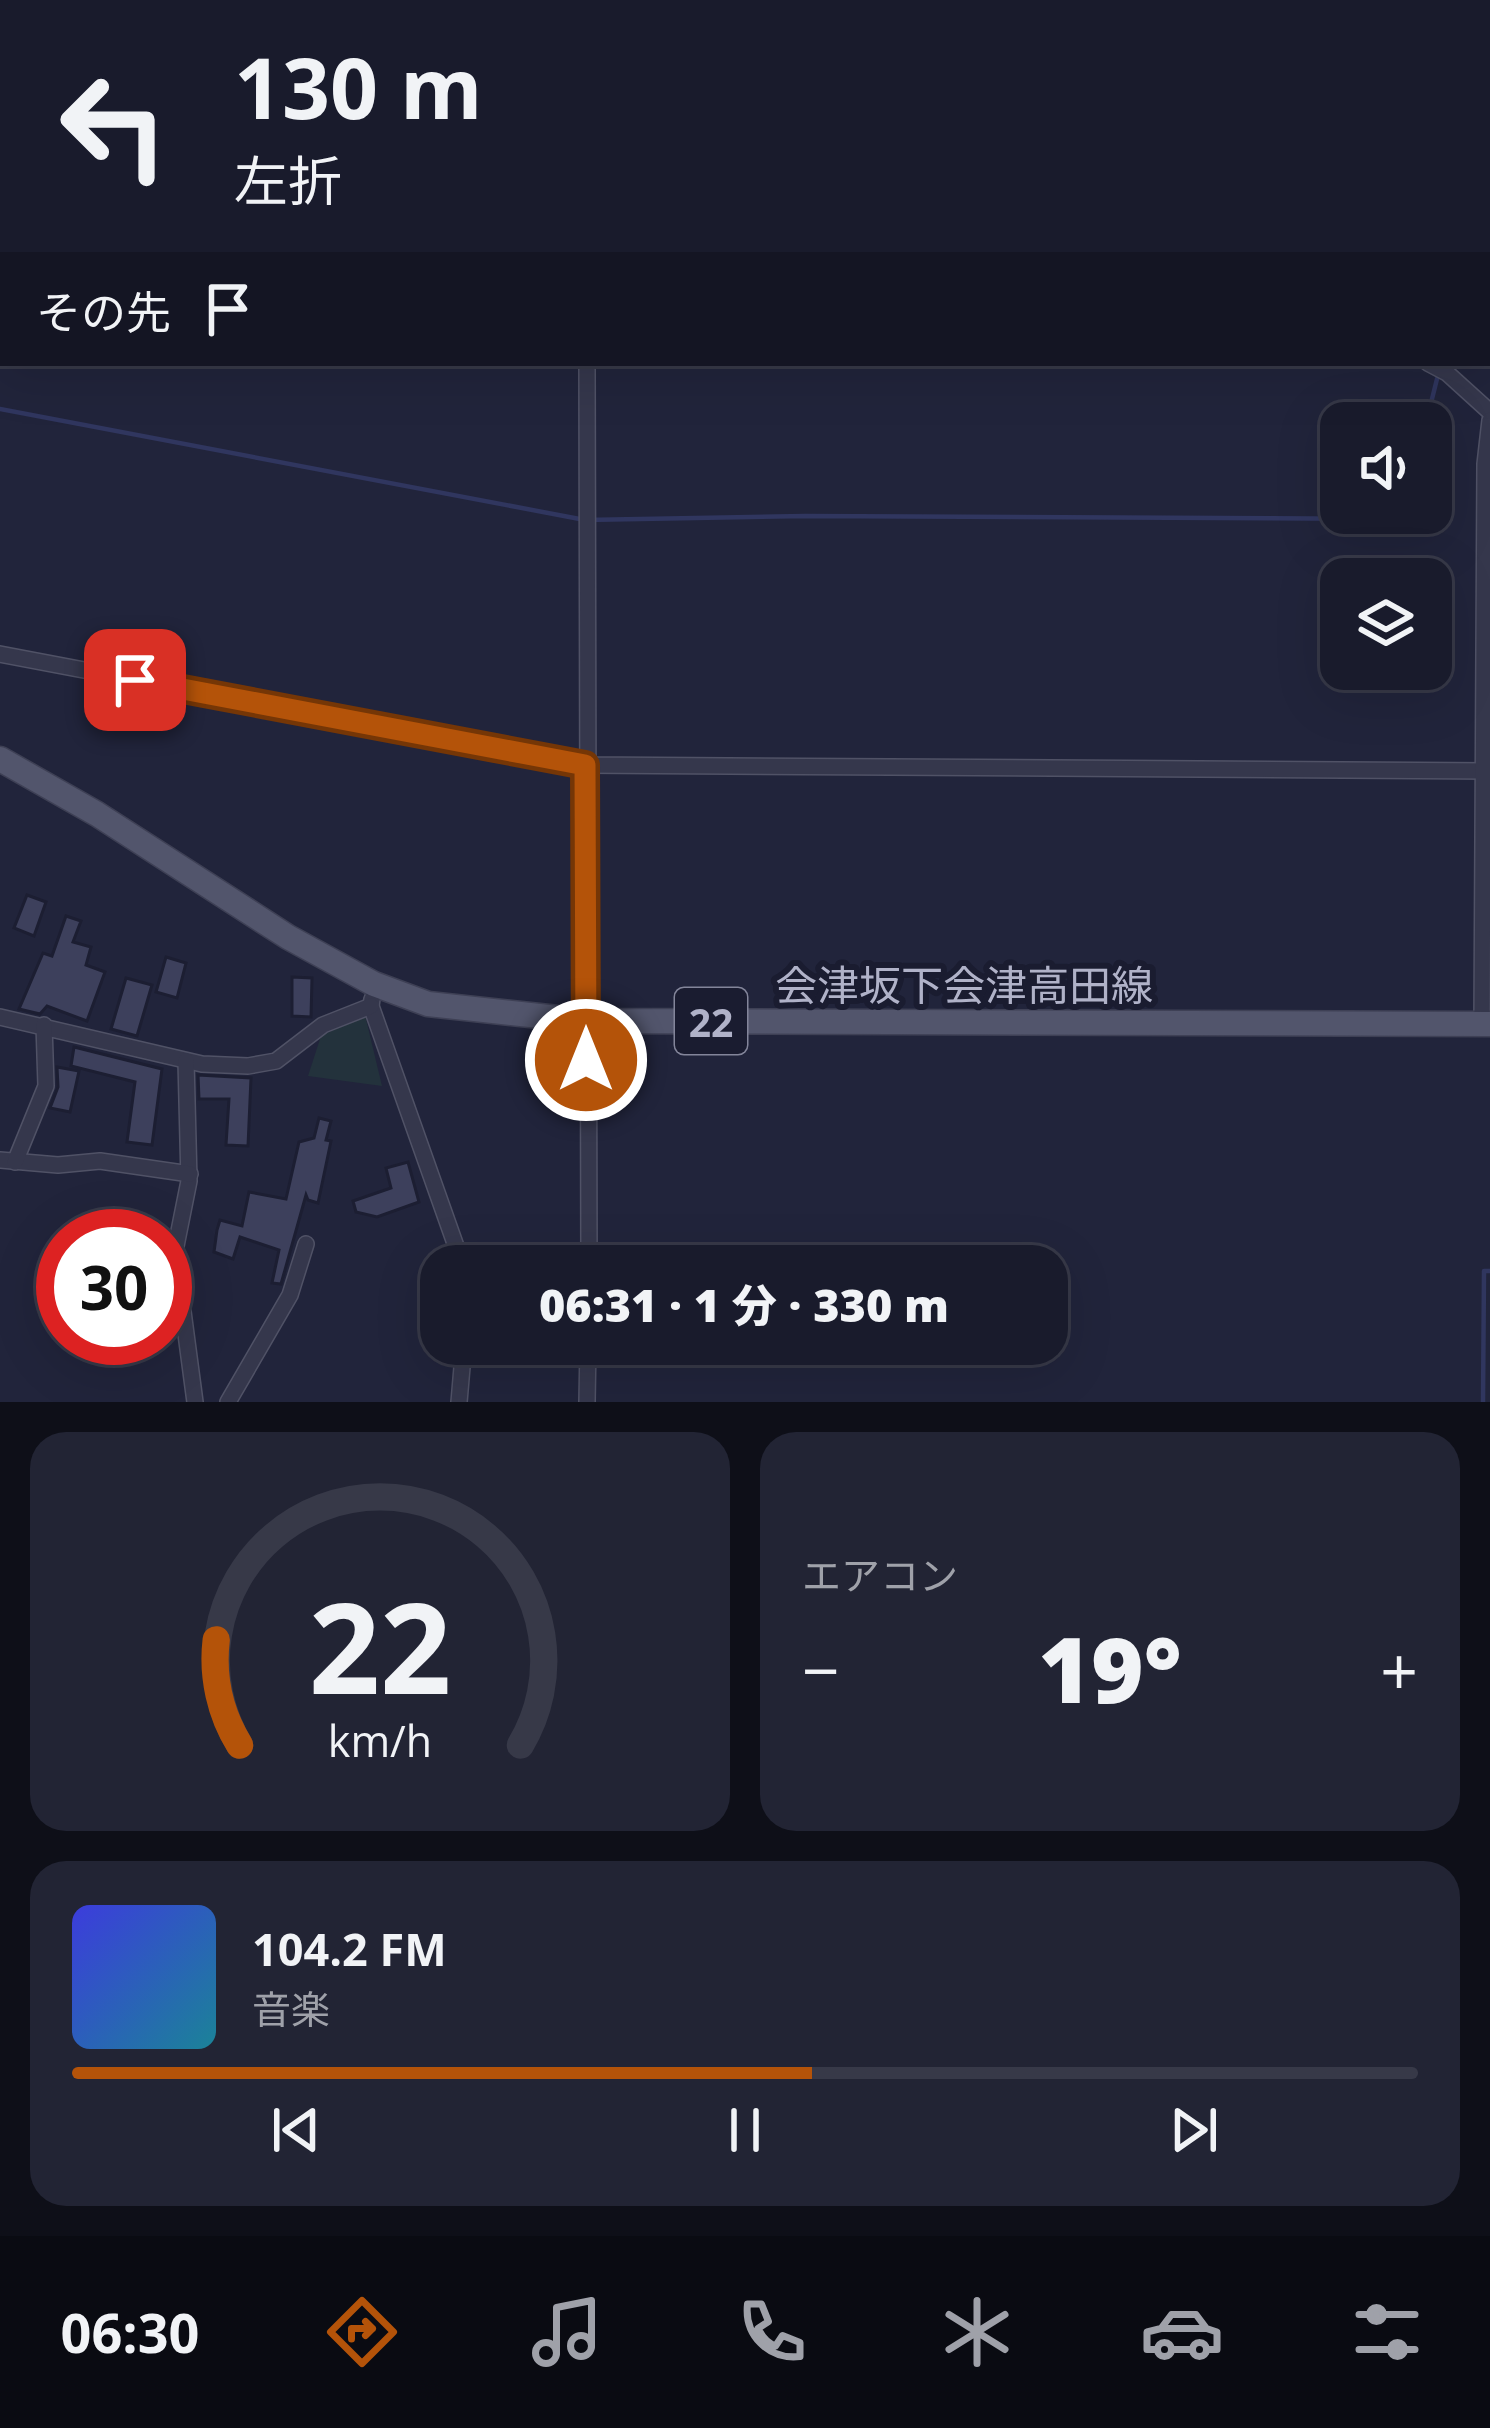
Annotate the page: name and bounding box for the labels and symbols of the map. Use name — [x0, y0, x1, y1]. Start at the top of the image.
pin — [84, 629, 186, 731]
street label: 会津坂下会津高田線 — [775, 956, 1153, 1013]
road number: 22 — [675, 988, 747, 1054]
position arrow — [523, 997, 649, 1123]
speed limit sign: 30 — [36, 1209, 192, 1365]

